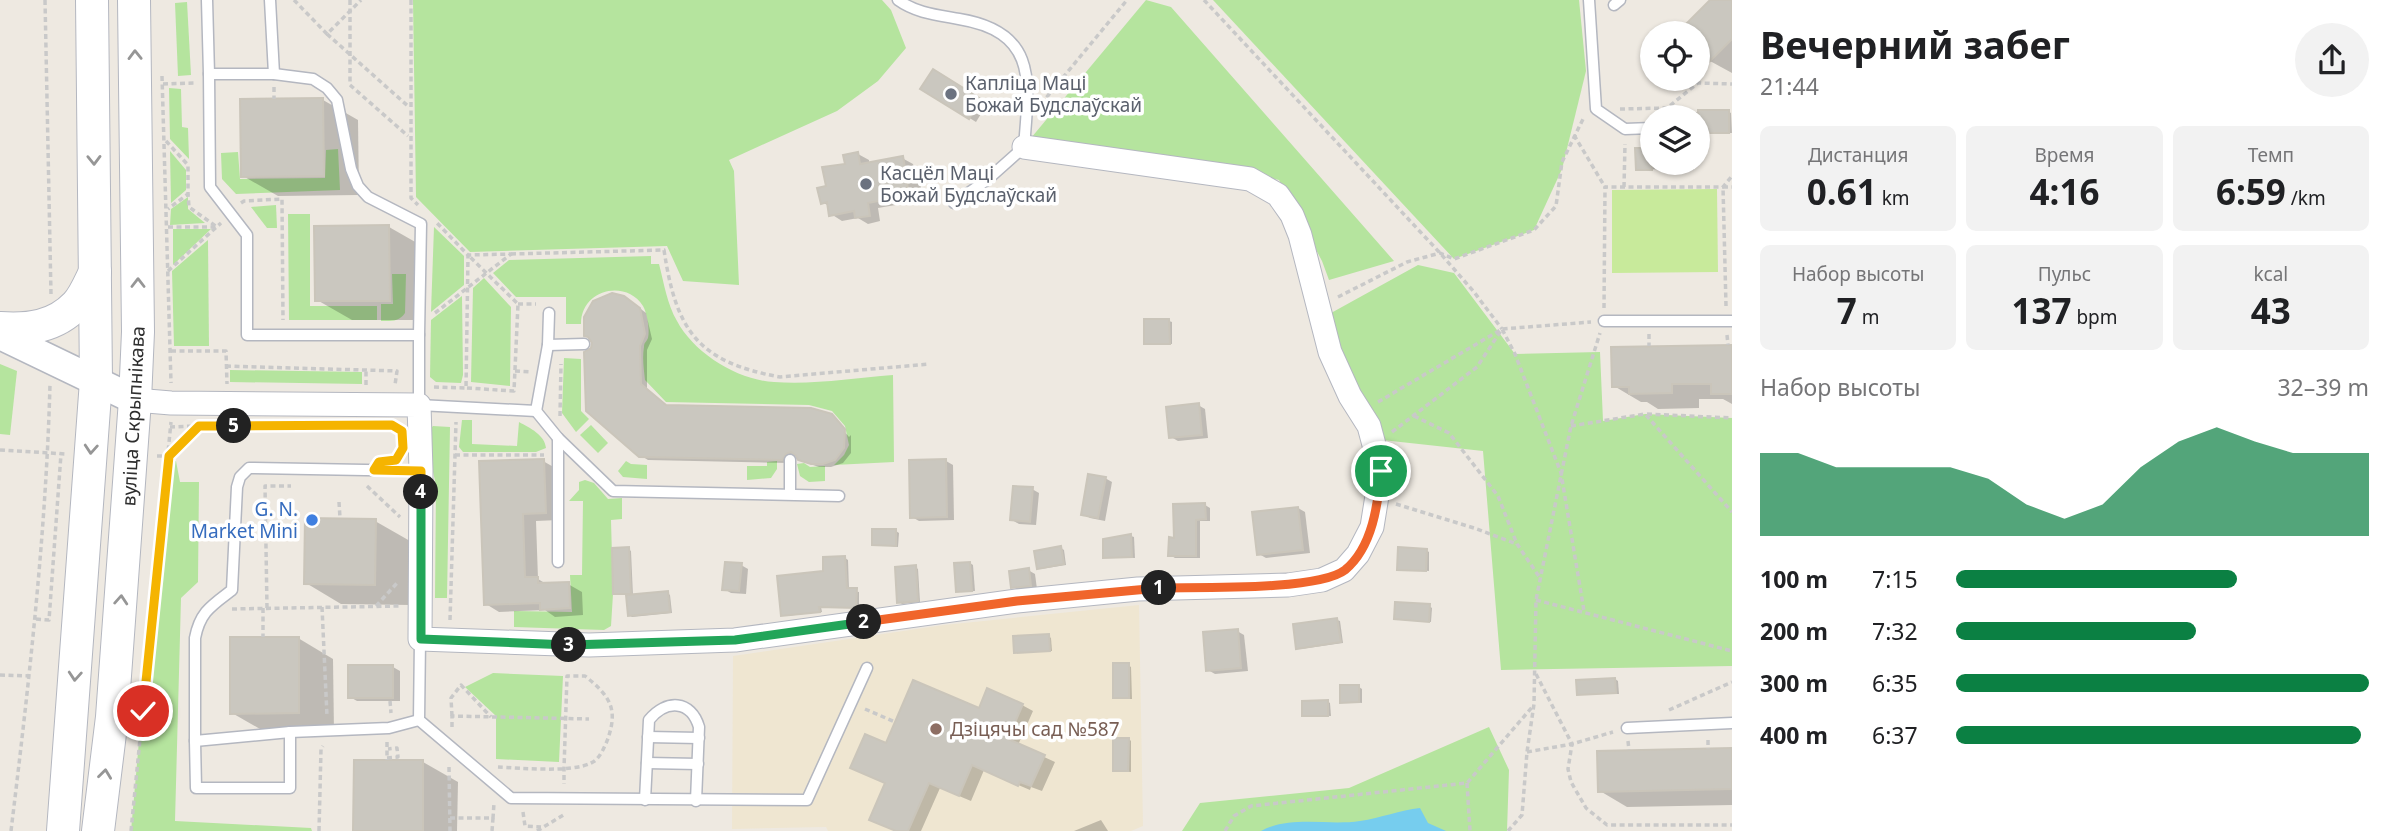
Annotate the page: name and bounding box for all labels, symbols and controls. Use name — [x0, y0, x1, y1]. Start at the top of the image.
text: Вечерний забег — [1760, 18, 2070, 70]
map controls — [1640, 21, 1710, 175]
button: locate — [1640, 21, 1710, 91]
button: share — [2295, 23, 2369, 97]
one-way arrow — [127, 50, 143, 60]
place label: Капліца Маці Божай Будслаўскай — [965, 70, 1142, 118]
text: 21:44 — [1760, 70, 1819, 102]
marker: Капліца Маці Божай Будслаўскай — [943, 86, 959, 102]
button: layers — [1640, 105, 1710, 175]
text: Дистанция — [1808, 142, 1908, 168]
text: Время — [2035, 142, 2094, 168]
text: Темп — [2248, 142, 2294, 168]
one-way arrow — [87, 154, 102, 165]
place label: Касцёл Маці Божай Будслаўскай — [880, 160, 1057, 208]
text: 0.61 — [1807, 168, 1877, 215]
text: 4:16 — [2030, 168, 2099, 215]
text: 6:59 — [2216, 168, 2286, 215]
marker: Касцёл Маці Божай Будслаўскай — [858, 176, 874, 192]
text: km — [1877, 185, 1910, 211]
text: /km — [2286, 185, 2326, 211]
text: Набор высоты — [1792, 261, 1924, 287]
text: Пульс — [2038, 261, 2091, 287]
text: kcal — [2253, 261, 2288, 287]
one-way arrow — [130, 277, 146, 288]
text: 7 — [1837, 287, 1857, 334]
text: 137 — [2011, 287, 2071, 334]
text: 43 — [2251, 287, 2291, 334]
text: m — [1857, 304, 1880, 330]
text: bpm — [2071, 304, 2118, 330]
street label: вуліца Скрыпнікава — [115, 325, 151, 507]
text: Набор высоты — [1760, 371, 1920, 403]
text: 32–39 m — [2277, 371, 2369, 403]
pin: 5 — [216, 408, 252, 444]
text: 5 — [228, 412, 239, 438]
pin — [1351, 441, 1411, 501]
one-way arrow — [84, 444, 99, 455]
icon: arrive — [1362, 452, 1400, 490]
pin: 4 — [404, 475, 438, 510]
text: 4 — [415, 478, 426, 504]
place label: G. N. Market Mini — [191, 496, 298, 544]
marker: G. N. Market Mini — [304, 512, 320, 528]
text: 100 m — [1760, 563, 1828, 595]
text: 7:15 — [1872, 563, 1918, 595]
pin: 1 — [1142, 570, 1176, 606]
text: 1 — [1153, 574, 1164, 600]
one-way arrow — [113, 595, 128, 606]
pin: 2 — [846, 604, 882, 640]
text: 2 — [858, 608, 869, 634]
text: 200 m — [1760, 615, 1828, 647]
text: 7:32 — [1872, 615, 1918, 647]
pin: 3 — [552, 628, 586, 662]
text: 3 — [563, 631, 574, 657]
text: 300 m — [1760, 667, 1828, 699]
text: 6:35 — [1872, 667, 1918, 699]
one-way arrow — [68, 671, 83, 682]
pin — [113, 681, 173, 741]
icon: check — [124, 692, 162, 730]
place label: Дзіцячы сад №587 — [950, 716, 1120, 742]
text: 400 m — [1760, 719, 1828, 751]
text: 6:37 — [1872, 719, 1918, 751]
marker: Дзіцячы сад №587 — [928, 721, 944, 737]
one-way arrow — [98, 768, 113, 780]

